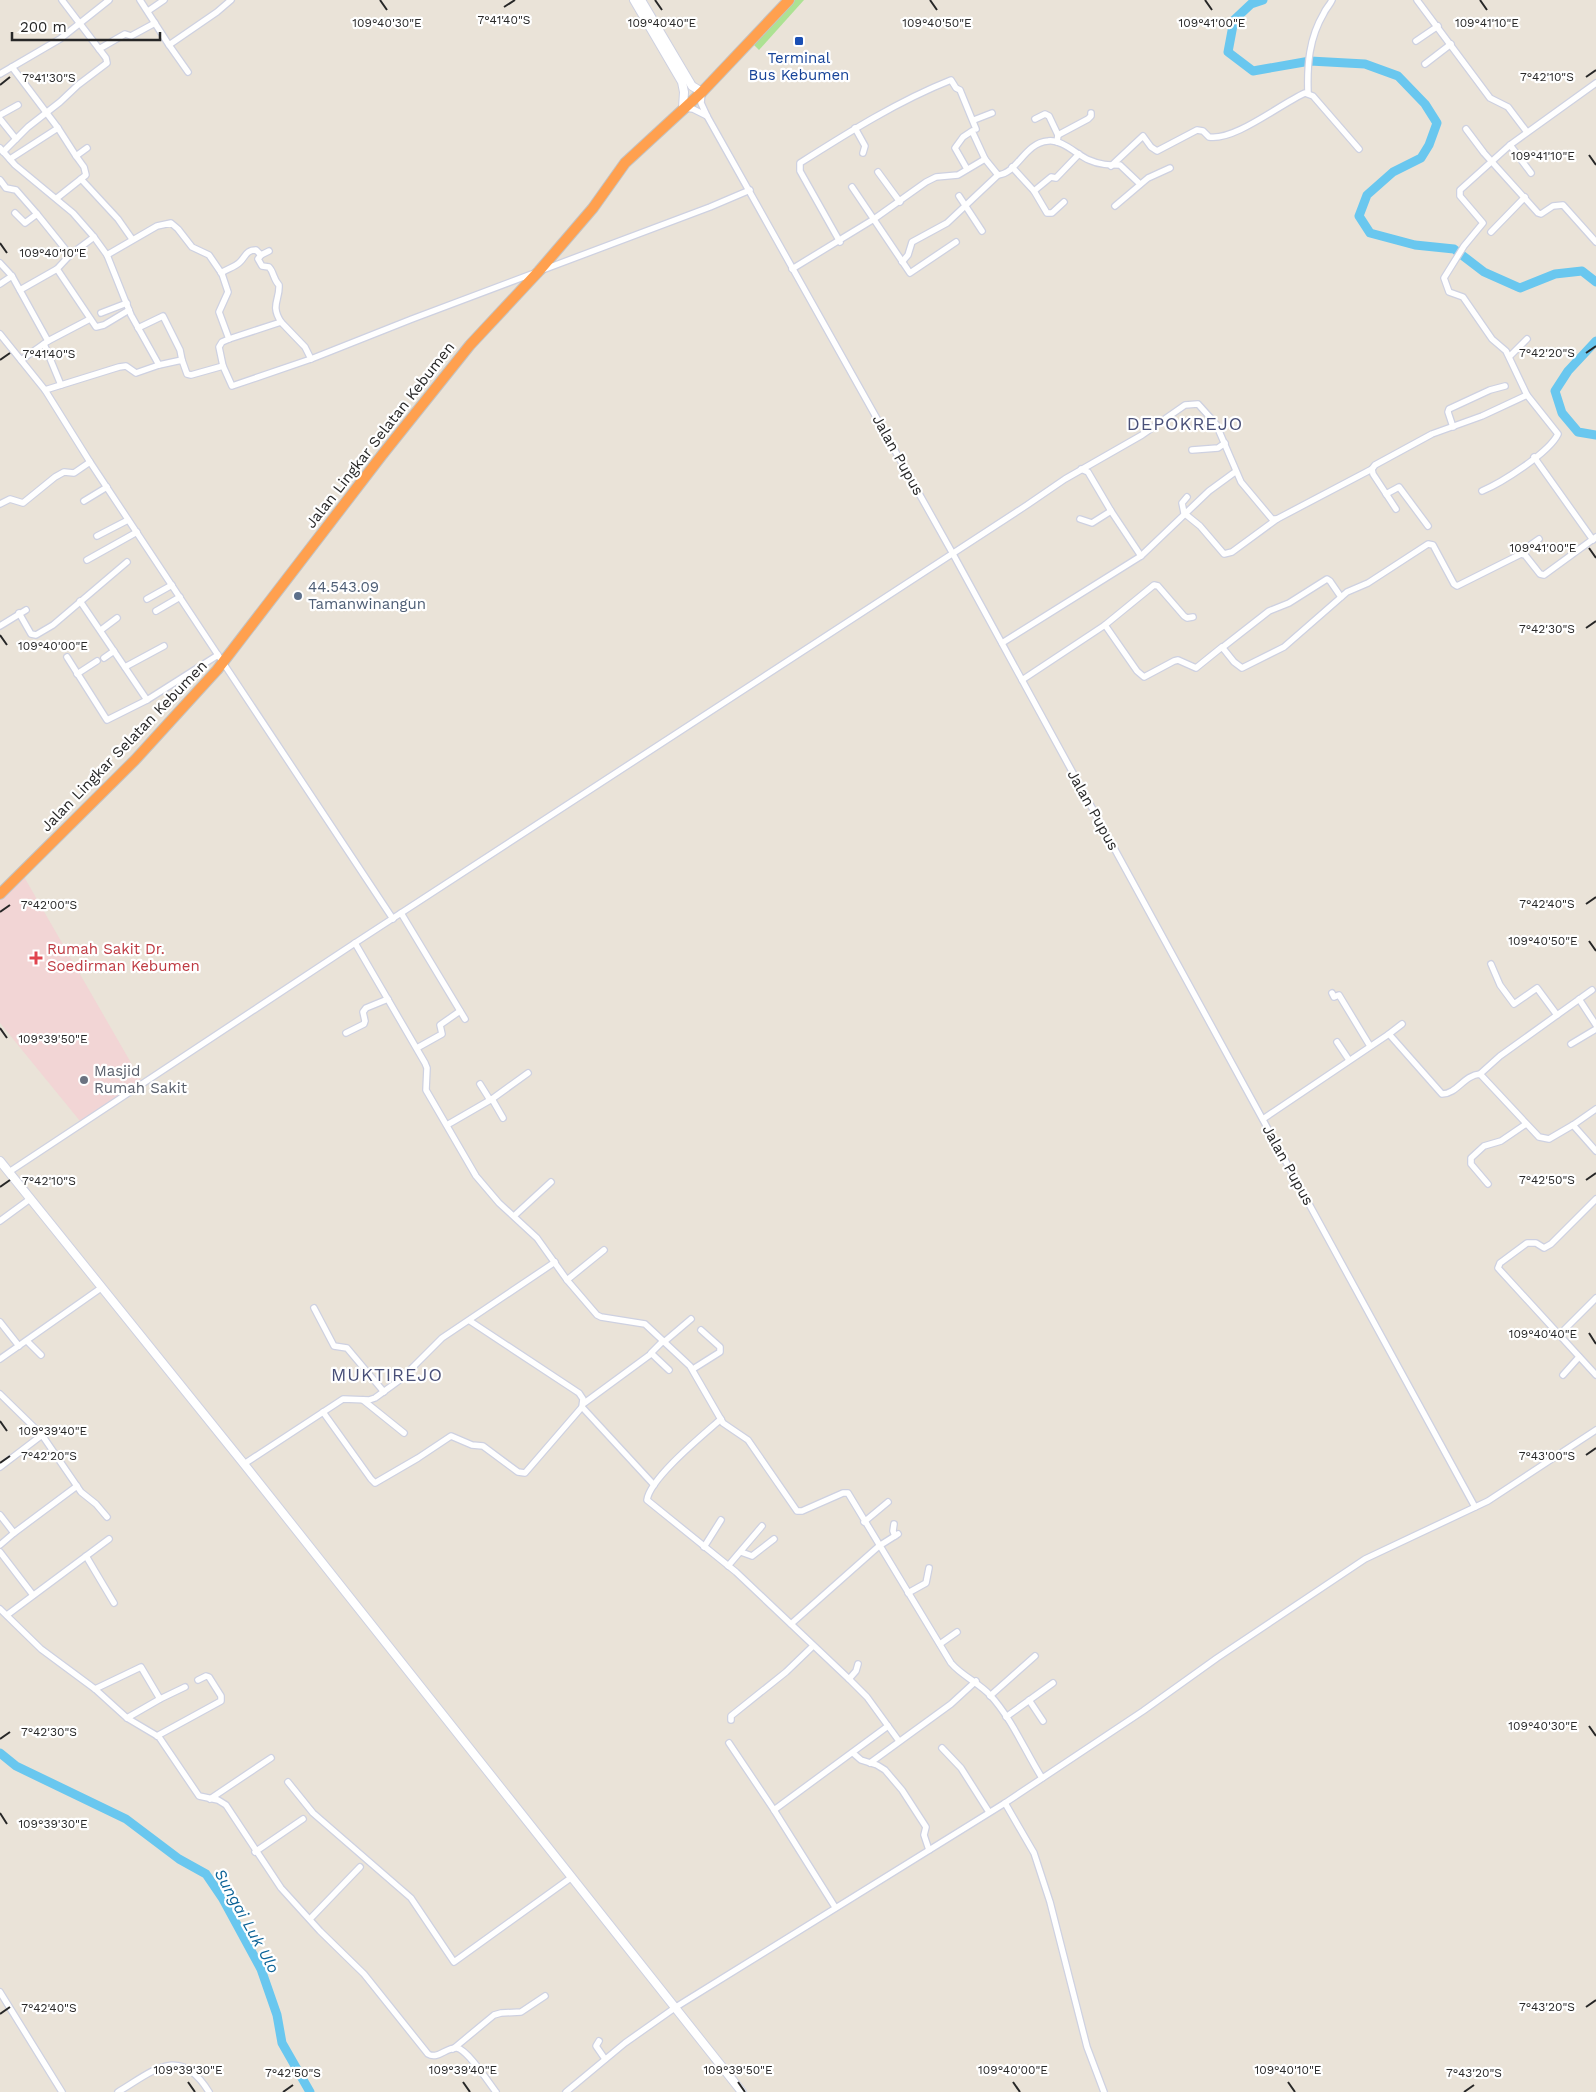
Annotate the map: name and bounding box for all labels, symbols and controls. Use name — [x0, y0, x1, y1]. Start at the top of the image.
scale bar — [12, 10, 160, 42]
text: 7°41'40"S — [478, 13, 530, 27]
text: 109°40'30"E — [352, 16, 422, 30]
text: 109°40'40"E — [628, 16, 697, 30]
text: 109°40'50"E — [902, 16, 972, 30]
text: 109°41'00"E — [1179, 16, 1246, 30]
text: 109°41'10"E — [1455, 16, 1519, 30]
text: 200 m — [20, 18, 67, 36]
marker: Terminal Bus Kebumen — [793, 35, 805, 47]
place label: Terminal Bus Kebumen — [749, 49, 849, 84]
text: 7°42'10"S — [1520, 70, 1574, 84]
text: 7°41'30"S — [22, 71, 76, 85]
text: 109°41'10"E — [1511, 149, 1575, 163]
text: 109°40'10"E — [19, 246, 87, 260]
street label: Jalan Lingkar Selatan Kebumen — [302, 338, 458, 532]
text: 7°42'20"S — [1519, 346, 1575, 360]
text: 7°41'40"S — [23, 347, 75, 361]
street label: Jalan Pupus — [869, 412, 928, 498]
district label: DEPOKREJO — [1127, 413, 1243, 434]
text: 109°41'00"E — [1510, 541, 1577, 555]
place label: 44.543.09 Tamanwinangun — [308, 578, 426, 613]
marker: 44.543.09 Tamanwinangun — [292, 590, 304, 602]
text: 7°42'30"S — [1519, 622, 1575, 636]
text: 109°40'00"E — [18, 639, 88, 653]
street label: Jalan Lingkar Selatan Kebumen — [37, 657, 211, 835]
street label: Jalan Pupus — [1064, 767, 1123, 853]
text: 7°42'40"S — [1519, 897, 1575, 911]
text: 7°42'00"S — [21, 898, 77, 912]
text: 109°40'50"E — [1508, 934, 1578, 948]
place label: Rumah Sakit Dr. Soedirman Kebumen — [47, 940, 200, 975]
marker: Rumah Sakit Dr. Soedirman Kebumen — [29, 951, 43, 965]
text: 109°39'50"E — [18, 1032, 88, 1046]
place label: Masjid Rumah Sakit — [94, 1062, 188, 1097]
marker: Masjid Rumah Sakit — [78, 1074, 90, 1086]
street label: Jalan Pupus — [1259, 1122, 1318, 1208]
text: 7°42'50"S — [1519, 1173, 1575, 1187]
text: 7°42'10"S — [22, 1174, 76, 1188]
text: 109°40'40"E — [1509, 1327, 1578, 1341]
district label: MUKTIREJO — [331, 1364, 443, 1385]
text: 109°39'40"E — [19, 1424, 88, 1438]
text: 7°42'20"S — [21, 1449, 77, 1463]
text: 7°43'00"S — [1519, 1449, 1575, 1463]
text: 109°40'30"E — [1508, 1719, 1578, 1733]
text: 7°42'30"S — [21, 1725, 77, 1739]
text: 109°39'30"E — [18, 1817, 88, 1831]
water label: Sungai Luk Ulo — [211, 1866, 283, 1976]
text: 7°43'20"S — [1519, 2000, 1575, 2014]
text: 7°42'40"S — [21, 2001, 77, 2015]
text: 109°39'30"E — [153, 2063, 223, 2077]
text: 109°39'40"E — [429, 2063, 498, 2077]
text: 109°39'50"E — [703, 2063, 773, 2077]
text: 109°40'00"E — [978, 2063, 1048, 2077]
text: 109°40'10"E — [1254, 2063, 1322, 2077]
text: 7°42'50"S — [265, 2066, 321, 2080]
text: 7°43'20"S — [1446, 2066, 1502, 2080]

